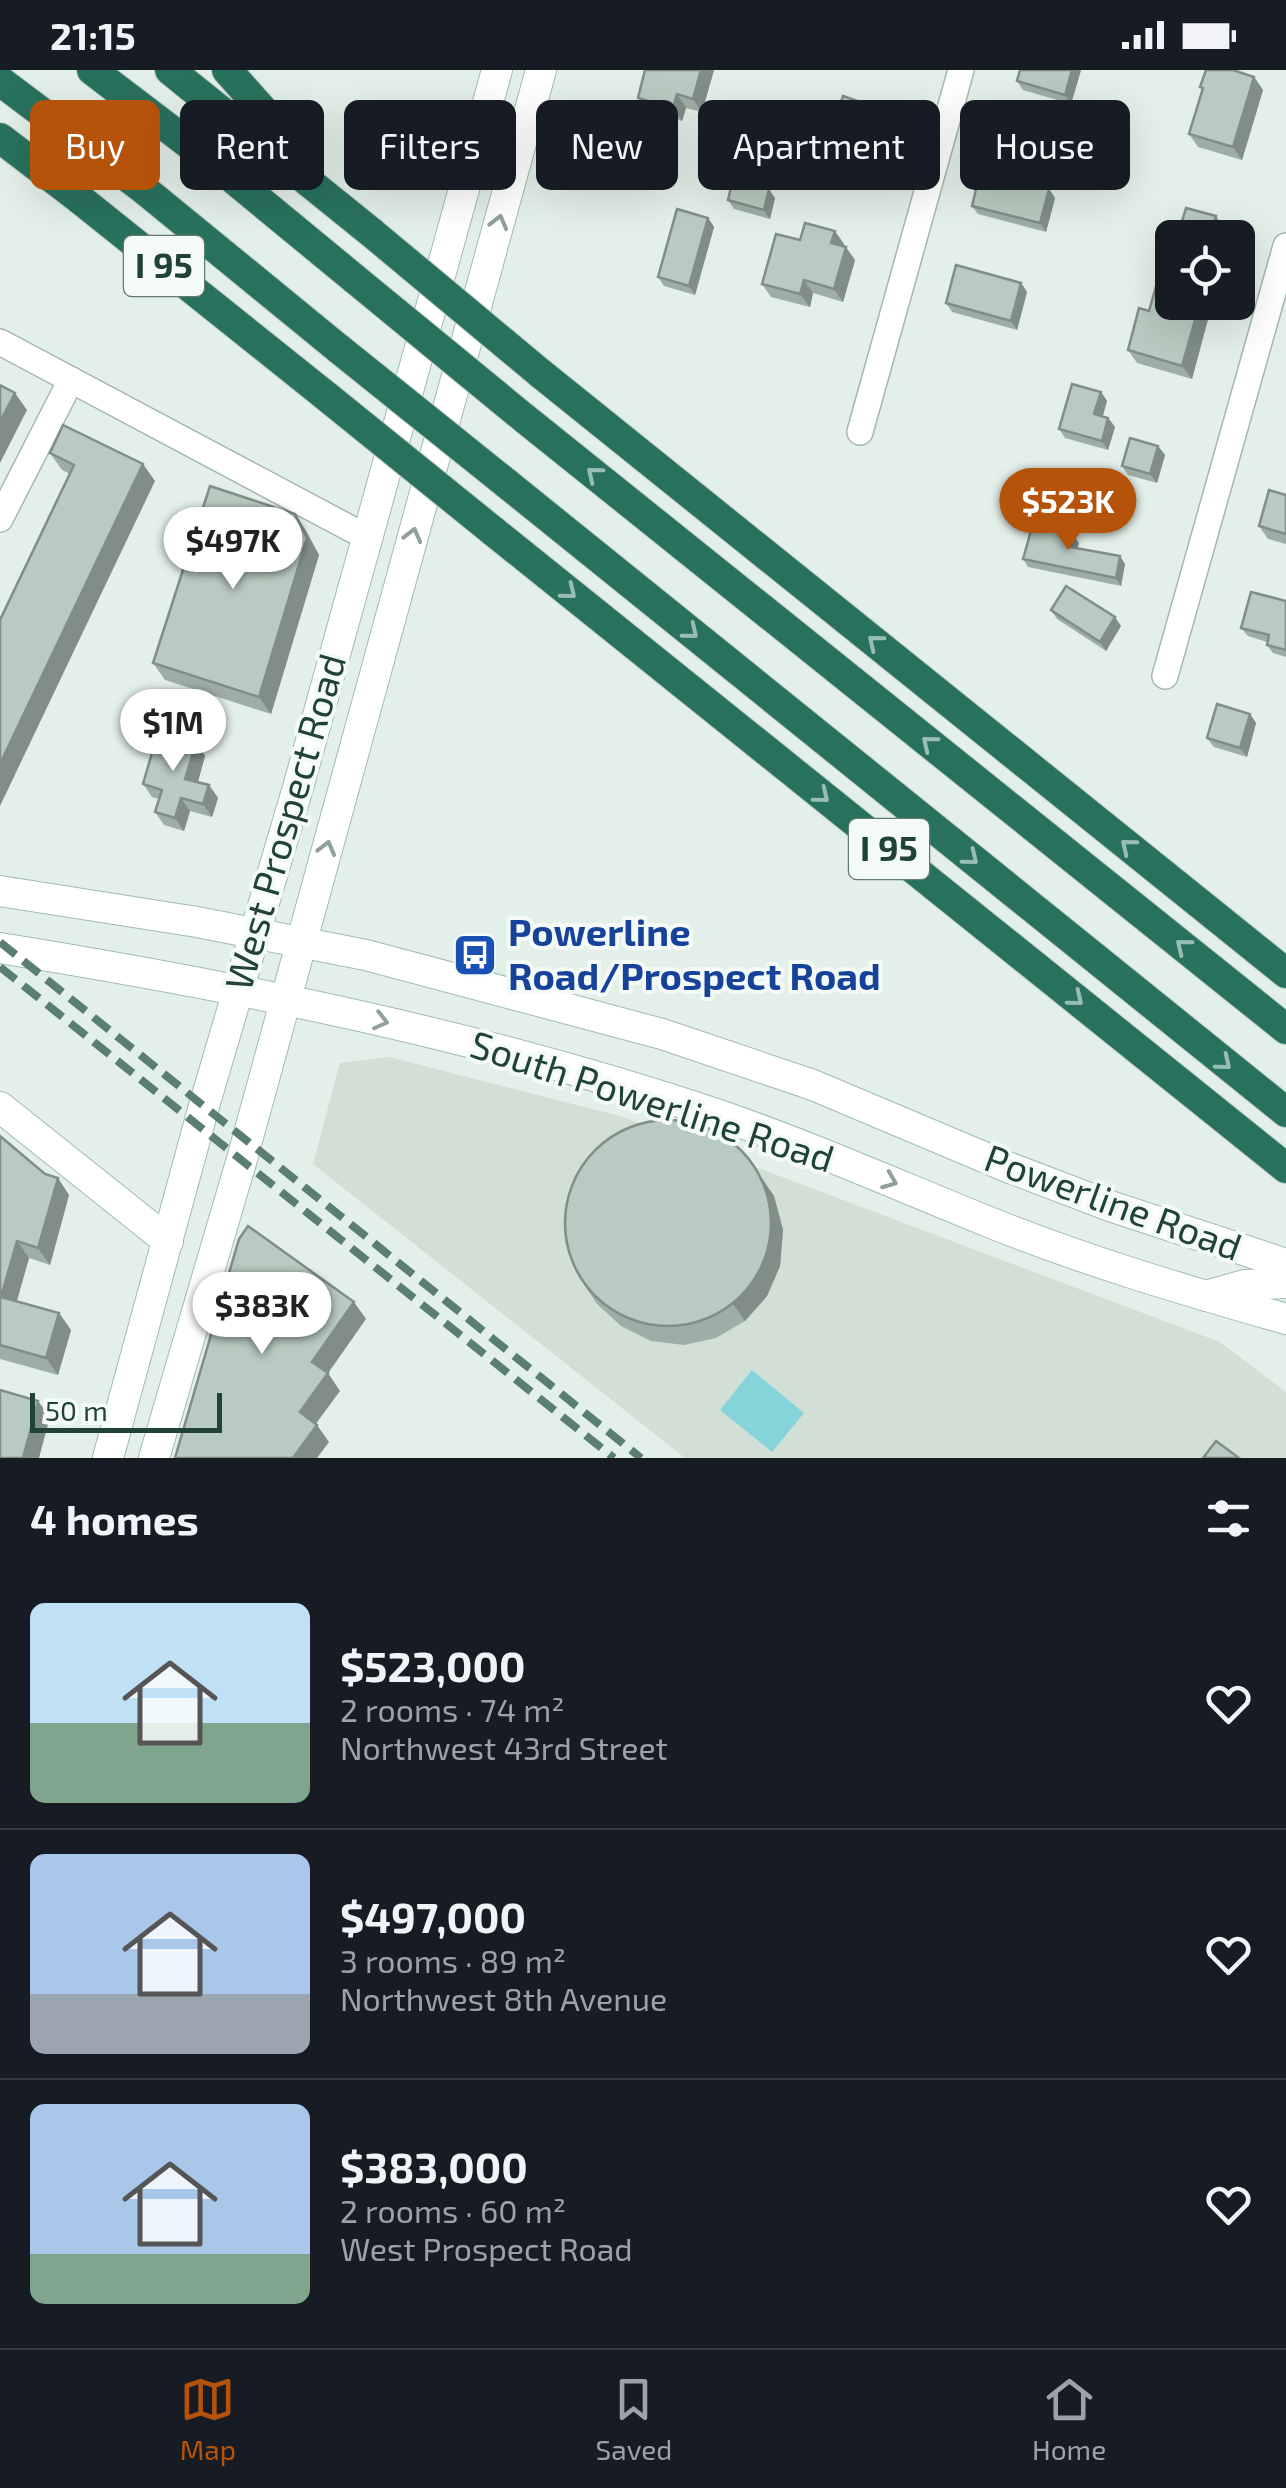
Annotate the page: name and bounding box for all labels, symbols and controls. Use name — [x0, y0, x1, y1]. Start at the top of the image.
text: 21:15 — [50, 12, 136, 58]
chip: Buy — [30, 100, 160, 190]
chip: Rent — [180, 100, 324, 190]
chip: Filters — [344, 100, 516, 190]
chip: New — [536, 100, 678, 190]
chip: Apartment — [698, 100, 940, 190]
chip: House — [960, 100, 1130, 190]
one-way arrow — [487, 214, 508, 231]
map controls — [1155, 220, 1255, 320]
button: locate — [1155, 220, 1255, 320]
road number: I 95 — [124, 236, 204, 296]
one-way arrow — [587, 468, 605, 486]
pin: $523K — [998, 468, 1138, 553]
text: $523K — [1021, 481, 1115, 519]
pin: $497K — [163, 507, 303, 592]
text: $497K — [185, 520, 281, 558]
one-way arrow — [401, 527, 422, 544]
one-way arrow — [558, 580, 576, 598]
one-way arrow — [680, 620, 698, 638]
one-way arrow — [868, 636, 886, 654]
street label: West Prospect Road — [214, 648, 354, 995]
pin: $1M — [125, 689, 221, 774]
text: $1M — [142, 702, 204, 740]
one-way arrow — [923, 737, 941, 755]
one-way arrow — [811, 784, 829, 802]
road number: I 95 — [849, 819, 929, 879]
one-way arrow — [315, 840, 336, 858]
one-way arrow — [1122, 840, 1140, 858]
one-way arrow — [960, 846, 978, 864]
place label: Powerline Road/Prospect Road — [508, 908, 881, 998]
bus stop icon: Powerline Road/Prospect Road — [452, 932, 498, 978]
one-way arrow — [1176, 940, 1194, 958]
one-way arrow — [1064, 987, 1082, 1005]
one-way arrow — [372, 1009, 389, 1030]
street label: South Powerline Road — [465, 1020, 840, 1181]
one-way arrow — [1213, 1051, 1231, 1068]
street label: Powerline Road — [979, 1133, 1248, 1269]
one-way arrow — [881, 1169, 898, 1189]
pin: $383K — [192, 1272, 332, 1357]
text: $383K — [214, 1285, 310, 1323]
scale bar — [30, 1388, 222, 1432]
text: 50 m — [45, 1393, 108, 1427]
icon: filters — [1201, 1491, 1256, 1546]
text: 4 homes — [30, 1493, 199, 1543]
text: $523,000 — [340, 1640, 525, 1690]
icon: home — [110, 1643, 230, 1763]
icon: heart — [1201, 1676, 1256, 1731]
text: 2 rooms · 74 m² — [340, 1690, 564, 1728]
text: Northwest 43rd Street — [340, 1728, 668, 1766]
text: $497,000 — [340, 1891, 526, 1941]
icon: home — [110, 1894, 230, 2014]
icon: heart — [1201, 1927, 1256, 1982]
text: 3 rooms · 89 m² — [340, 1941, 566, 1979]
text: Northwest 8th Avenue — [340, 1979, 667, 2017]
text: $383,000 — [340, 2141, 528, 2191]
icon: home — [110, 2144, 230, 2264]
icon: heart — [1201, 2177, 1256, 2232]
text: 2 rooms · 60 m² — [340, 2191, 566, 2229]
text: West Prospect Road — [340, 2229, 633, 2267]
tab: Map — [180, 2372, 236, 2466]
tab: Saved — [596, 2372, 672, 2466]
tab: Home — [1032, 2372, 1106, 2466]

